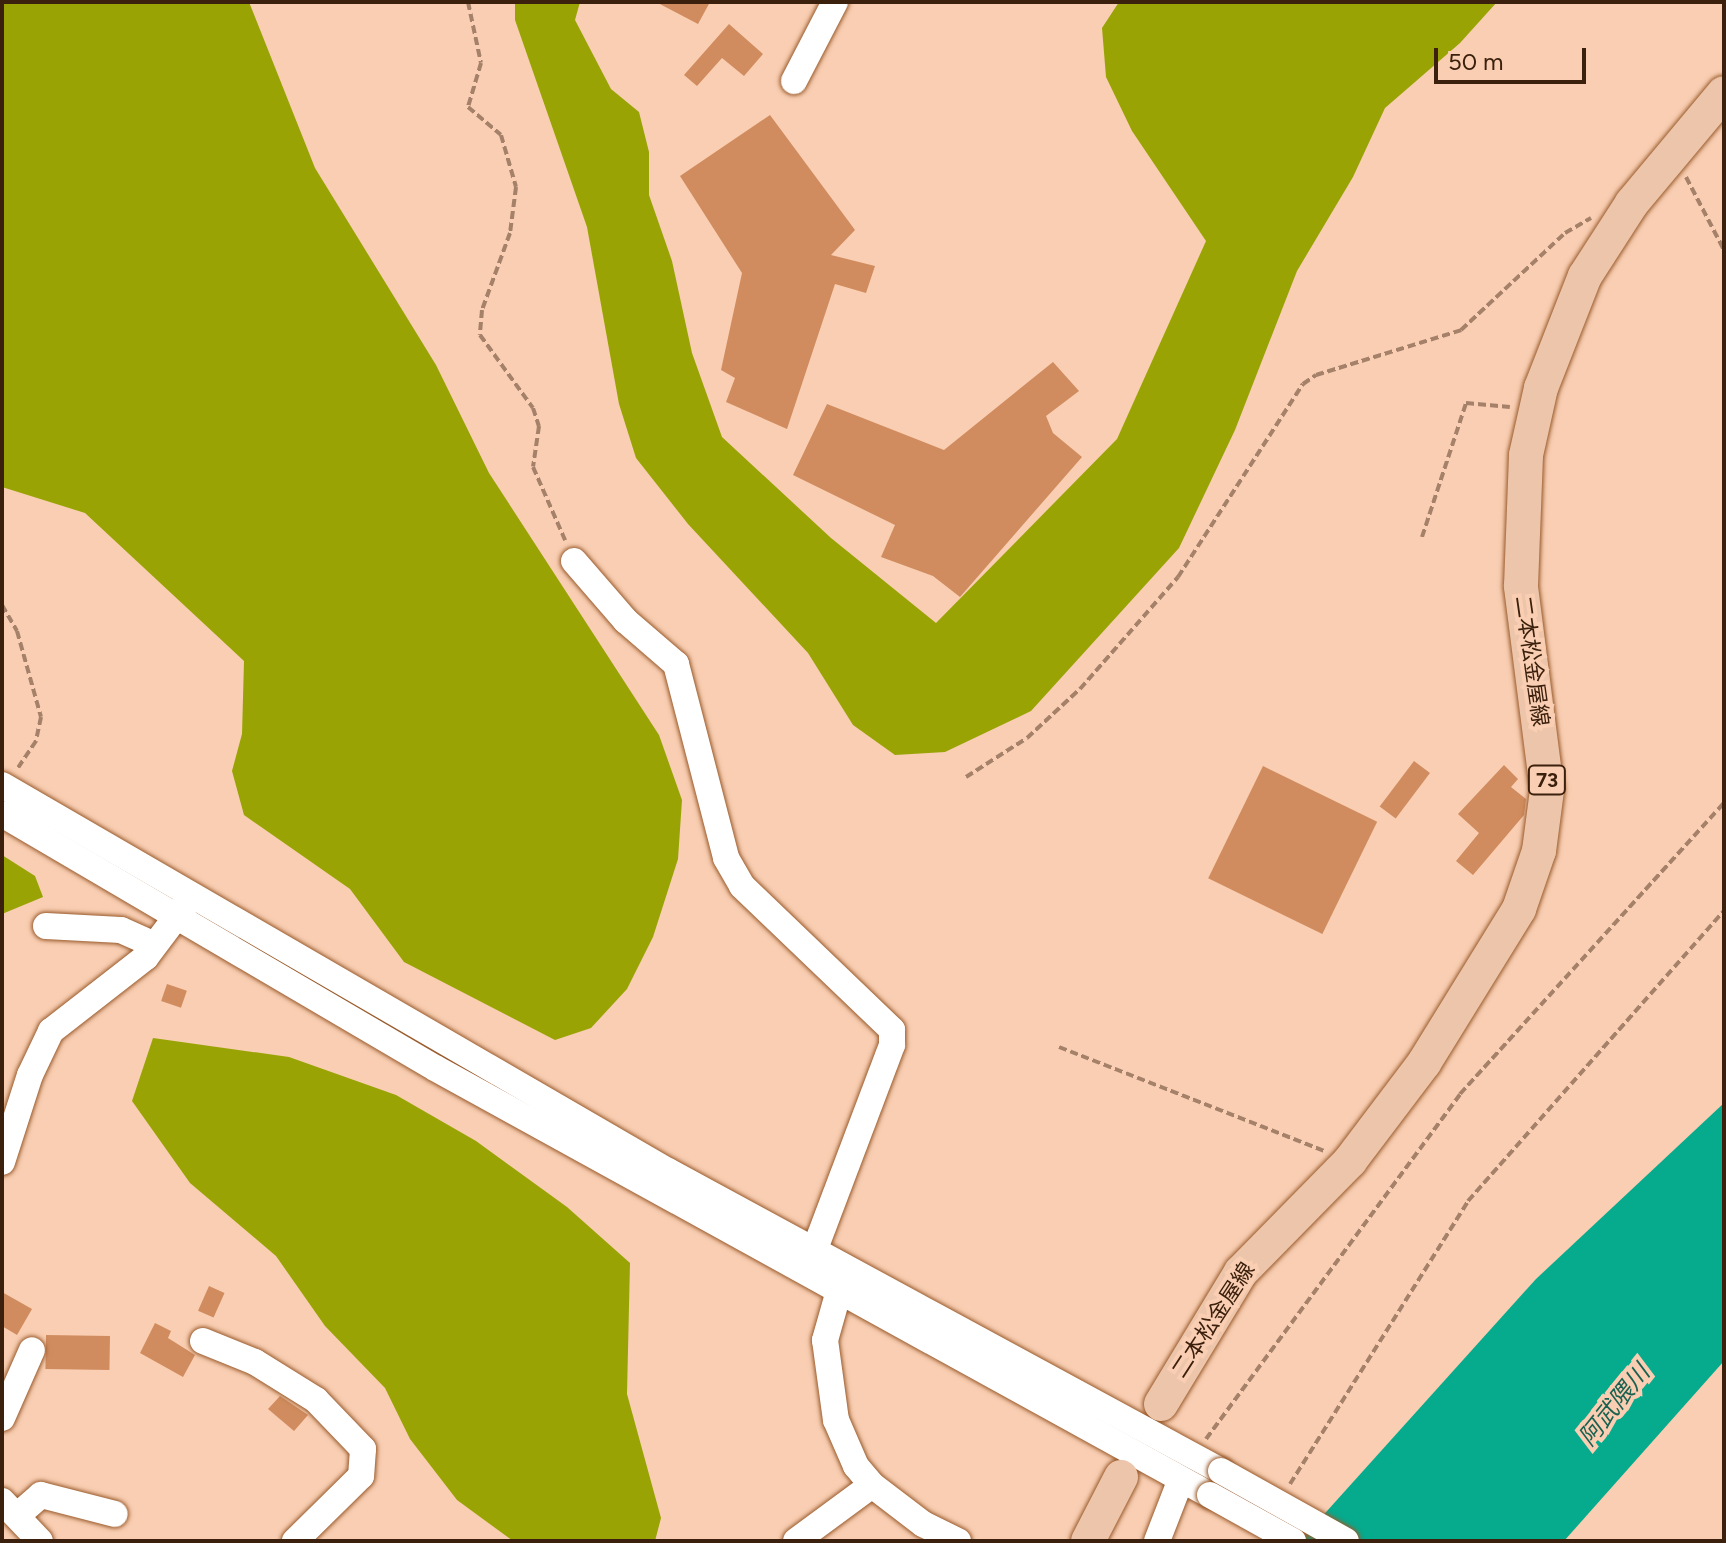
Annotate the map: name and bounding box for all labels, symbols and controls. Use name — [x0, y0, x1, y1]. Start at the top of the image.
scale bar — [1438, 32, 1590, 82]
text: 50 m — [1448, 47, 1504, 76]
street label: 二本松金屋線 — [1510, 594, 1554, 728]
road number: 73 — [1527, 764, 1567, 796]
street label: 二本松金屋線 — [1166, 1257, 1260, 1383]
water label: 阿武隈川 — [1573, 1359, 1655, 1451]

